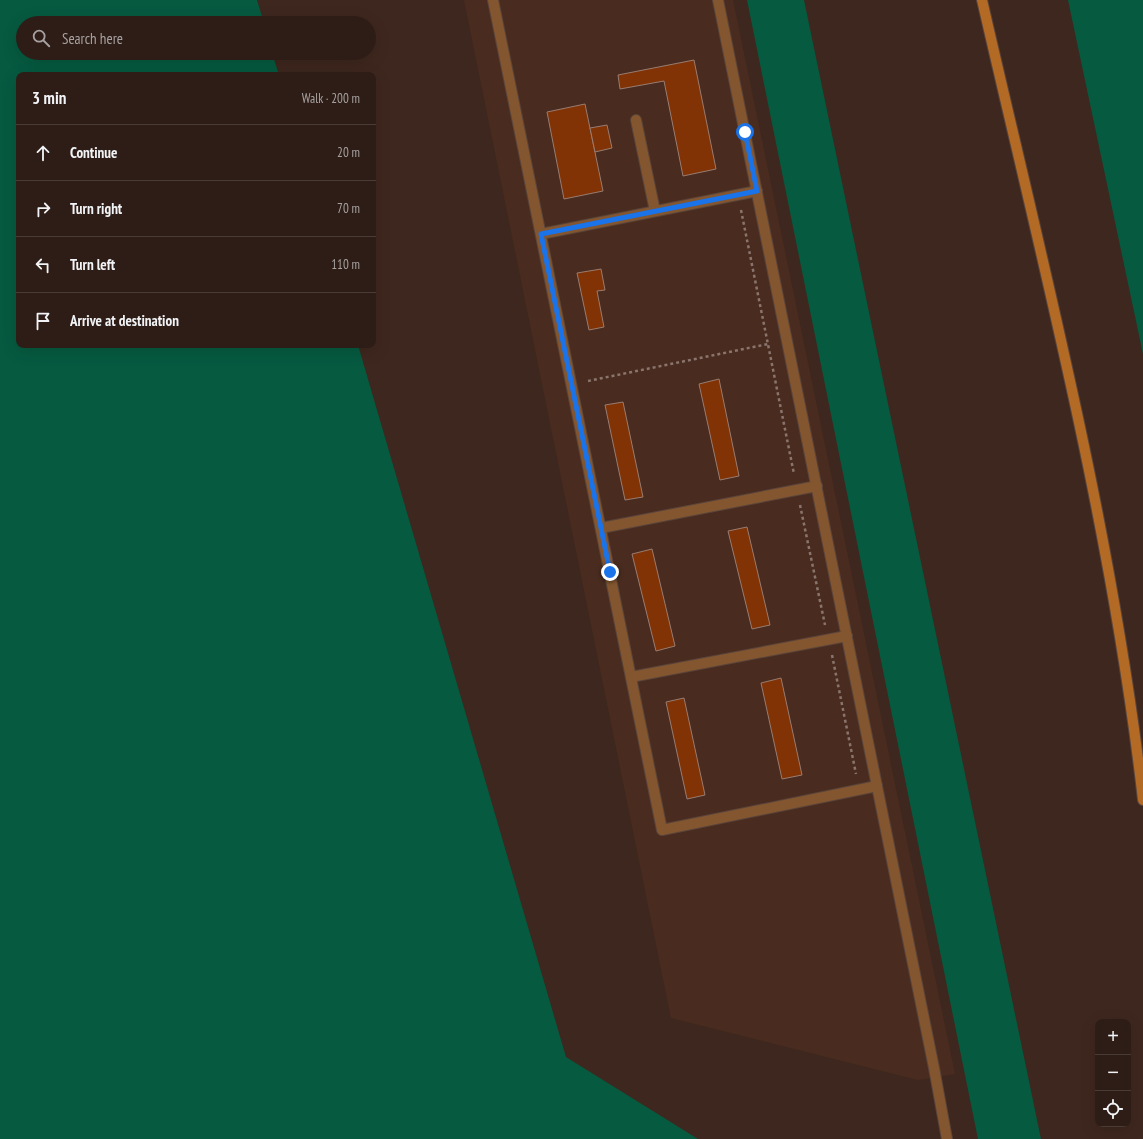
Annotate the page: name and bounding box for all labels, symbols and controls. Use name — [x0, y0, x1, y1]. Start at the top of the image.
search box — [16, 16, 376, 60]
icon: search — [30, 27, 52, 49]
text: Search here — [62, 29, 123, 48]
text: 3 min — [32, 87, 66, 109]
text: Walk · 200 m — [302, 90, 360, 107]
route start — [736, 123, 754, 141]
icon: ahead — [32, 142, 54, 164]
text: Continue — [70, 143, 117, 162]
text: 20 m — [337, 144, 360, 161]
icon: right — [32, 198, 54, 220]
text: Turn right — [70, 199, 122, 218]
text: 70 m — [337, 200, 360, 217]
icon: left — [32, 254, 54, 276]
text: Turn left — [70, 255, 115, 274]
text: 110 m — [331, 256, 360, 273]
icon: arrive — [32, 310, 54, 332]
text: Arrive at destination — [70, 311, 179, 330]
route end — [601, 563, 619, 581]
map controls — [1095, 1019, 1131, 1127]
button: + — [1095, 1019, 1131, 1055]
button: − — [1095, 1055, 1131, 1091]
button: locate — [1095, 1091, 1131, 1127]

